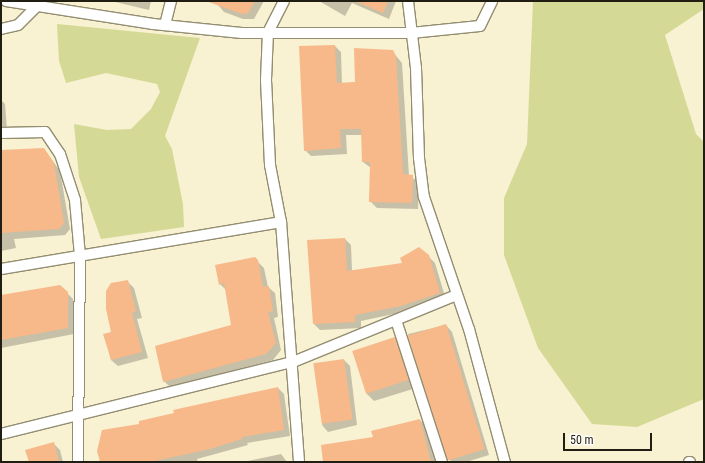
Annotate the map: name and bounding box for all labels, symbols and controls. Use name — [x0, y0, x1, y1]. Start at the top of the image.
scale bar — [565, 425, 654, 451]
text: 50 m — [570, 433, 594, 447]

